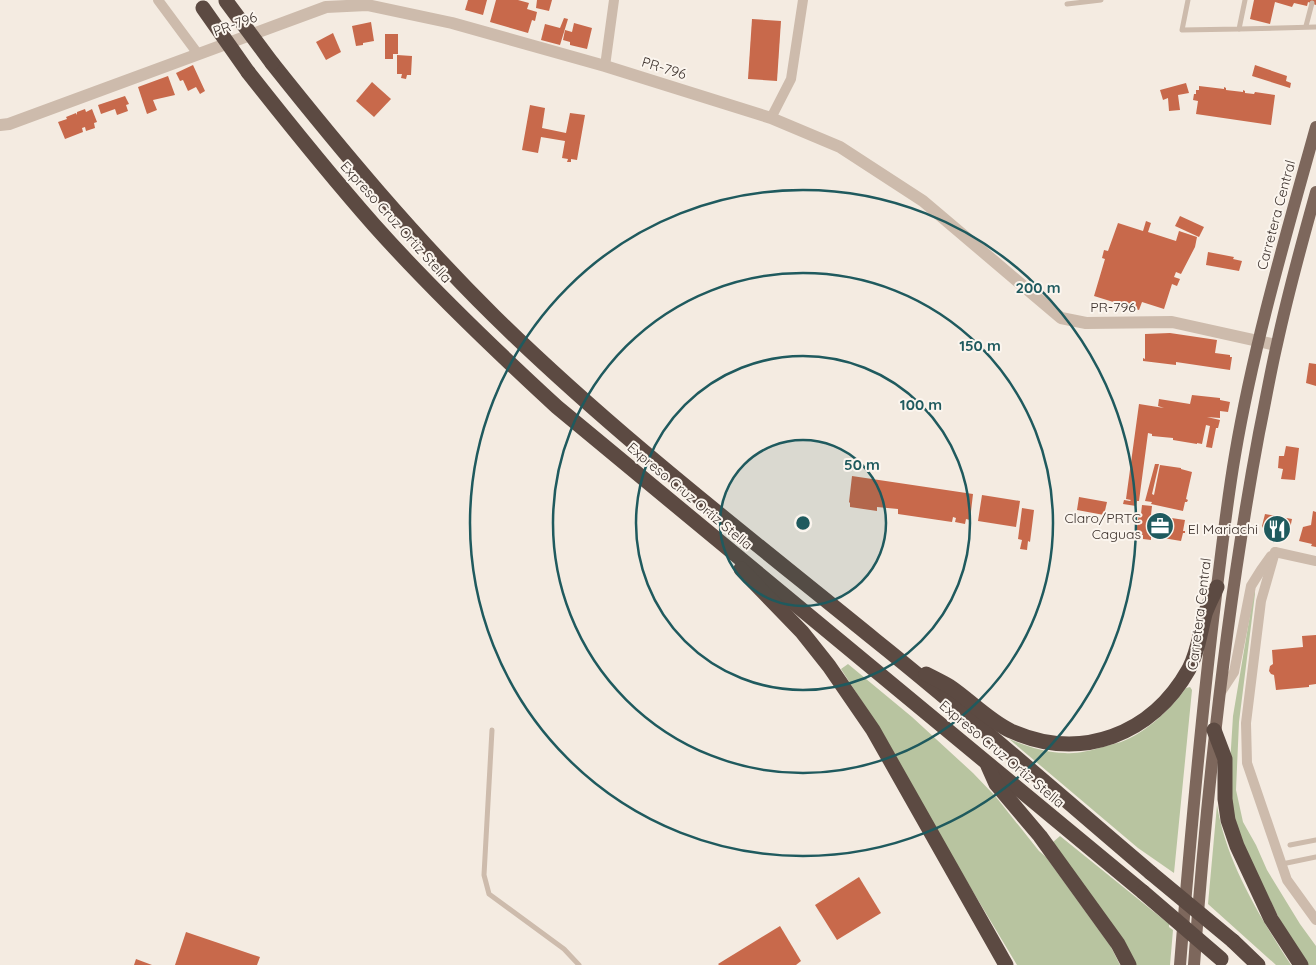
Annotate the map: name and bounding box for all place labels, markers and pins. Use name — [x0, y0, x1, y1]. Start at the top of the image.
place label: Claro/PRTC Caguas — [1064, 509, 1141, 543]
office icon: Claro/PRTC Caguas — [1145, 511, 1175, 541]
centre of rings — [794, 514, 812, 532]
restaurant icon: El Mariachi — [1262, 514, 1292, 544]
place label: El Mariachi — [1188, 520, 1258, 538]

